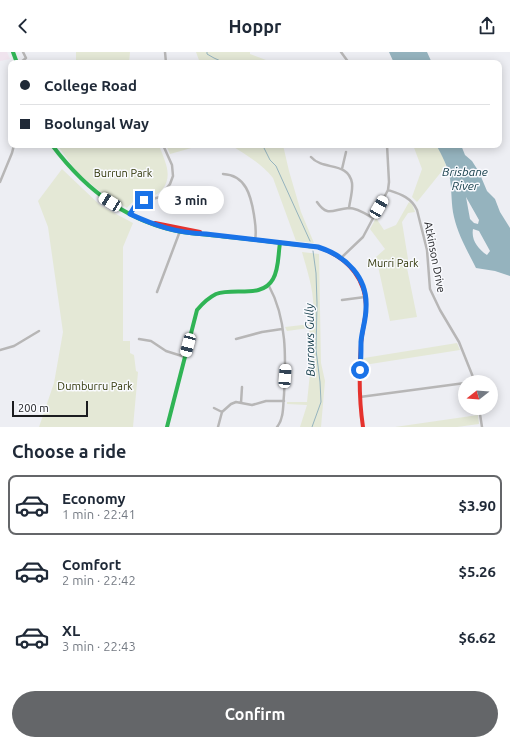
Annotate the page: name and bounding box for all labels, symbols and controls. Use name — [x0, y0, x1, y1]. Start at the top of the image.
icon: back — [12, 15, 34, 37]
icon: share — [476, 15, 498, 37]
text: Hoppr — [229, 16, 281, 36]
text: College Road — [44, 77, 137, 94]
text: Boolungal Way — [44, 115, 149, 132]
water label: Brisbane River — [442, 165, 488, 192]
park label: Burrun Park — [94, 167, 153, 179]
callout: 3 min — [158, 186, 224, 214]
car — [97, 191, 123, 213]
route end — [135, 191, 153, 209]
text: 3 min — [175, 193, 207, 207]
car — [368, 194, 390, 220]
street label: Atkinson Drive — [422, 221, 448, 293]
park label: Murri Park — [367, 257, 419, 269]
water label: Burrows Gully — [302, 303, 317, 377]
car — [179, 332, 197, 358]
route start — [351, 361, 369, 379]
car — [278, 364, 292, 388]
north arrow — [458, 375, 498, 415]
map controls — [458, 375, 498, 415]
park label: Dumburru Park — [57, 380, 133, 392]
scale bar — [12, 399, 88, 418]
text: 200 m — [18, 402, 49, 414]
text: Choose a ride — [12, 441, 126, 461]
icon: car — [14, 487, 50, 523]
text: Economy — [62, 490, 126, 507]
text: $3.90 — [458, 497, 496, 514]
text: 1 min · 22:41 — [62, 507, 136, 521]
icon: car — [14, 553, 50, 589]
text: Comfort — [62, 556, 121, 573]
text: $5.26 — [458, 563, 496, 580]
text: 2 min · 22:42 — [62, 573, 136, 587]
icon: car — [14, 619, 50, 655]
text: XL — [62, 622, 80, 639]
text: $6.62 — [458, 629, 496, 646]
text: 3 min · 22:43 — [62, 639, 136, 653]
button: Confirm — [12, 691, 498, 737]

